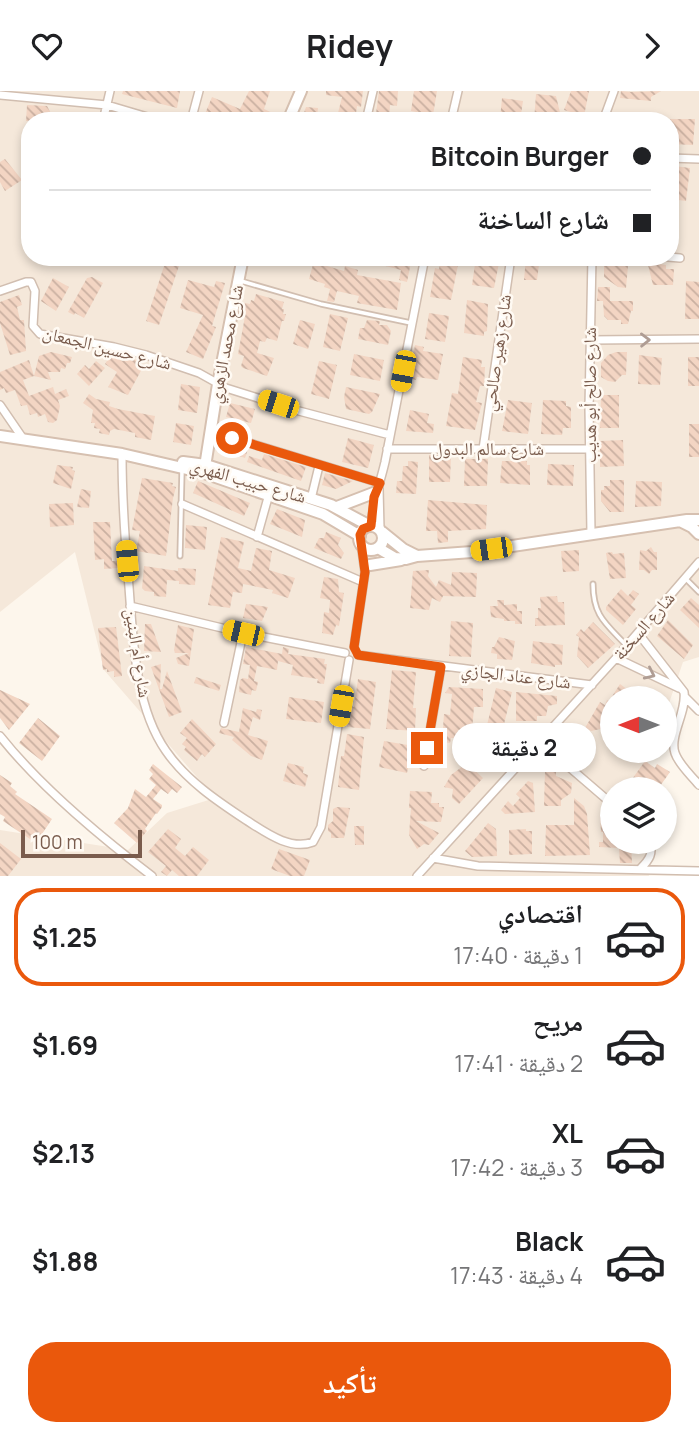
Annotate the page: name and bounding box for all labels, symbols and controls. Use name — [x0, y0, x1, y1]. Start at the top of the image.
text: Ridey — [306, 24, 393, 68]
icon: heart — [28, 27, 66, 65]
icon: forward — [633, 27, 671, 65]
text: Bitcoin Burger — [431, 138, 609, 174]
text: شارع الساخنة — [477, 201, 609, 237]
street label: شارع محمد الزهري — [202, 282, 252, 406]
street label: شارع زهير صالحي — [476, 293, 520, 414]
street label: شارع حسين الجمعان — [40, 319, 174, 375]
street label: شارع صالح أبو هديب — [577, 327, 602, 463]
one-way arrow — [640, 332, 651, 348]
car — [389, 348, 418, 394]
car — [255, 388, 302, 420]
route start — [216, 422, 248, 454]
street label: شارع سالم البدول — [432, 436, 544, 461]
street label: شارع حبيب الفهري — [186, 452, 309, 511]
car — [469, 536, 514, 562]
car — [115, 539, 140, 583]
street label: شارع السخنة — [607, 586, 680, 665]
street label: شارع أم البنين — [119, 606, 158, 699]
car — [221, 618, 266, 648]
street label: شارع عناد الجازي — [459, 656, 572, 697]
one-way arrow — [643, 666, 655, 680]
car — [328, 683, 355, 729]
north arrow — [600, 686, 677, 763]
map controls — [600, 686, 677, 854]
callout: 2 دقيقة — [452, 723, 595, 773]
text: 2 دقيقة — [491, 731, 557, 763]
route end — [411, 732, 443, 764]
button: layers — [600, 777, 677, 854]
scale bar — [21, 827, 142, 859]
text: 100 m — [32, 829, 83, 855]
text: اقتصادي — [498, 895, 583, 931]
icon: car — [604, 906, 667, 969]
text: $1.25 — [32, 919, 97, 955]
text: 1 دقيقة · 17:40 — [453, 939, 583, 971]
text: مريح — [533, 1003, 583, 1039]
icon: car — [604, 1014, 667, 1077]
text: $1.69 — [32, 1027, 98, 1063]
text: 2 دقيقة · 17:41 — [454, 1047, 583, 1079]
text: XL — [552, 1115, 583, 1151]
icon: car — [604, 1122, 667, 1185]
text: $2.13 — [32, 1135, 95, 1171]
text: 3 دقيقة · 17:42 — [450, 1151, 583, 1183]
text: Black — [515, 1223, 583, 1259]
icon: car — [604, 1230, 667, 1293]
text: $1.88 — [32, 1243, 98, 1279]
text: 4 دقيقة · 17:43 — [450, 1259, 583, 1291]
button: تأكيد — [28, 1342, 671, 1422]

